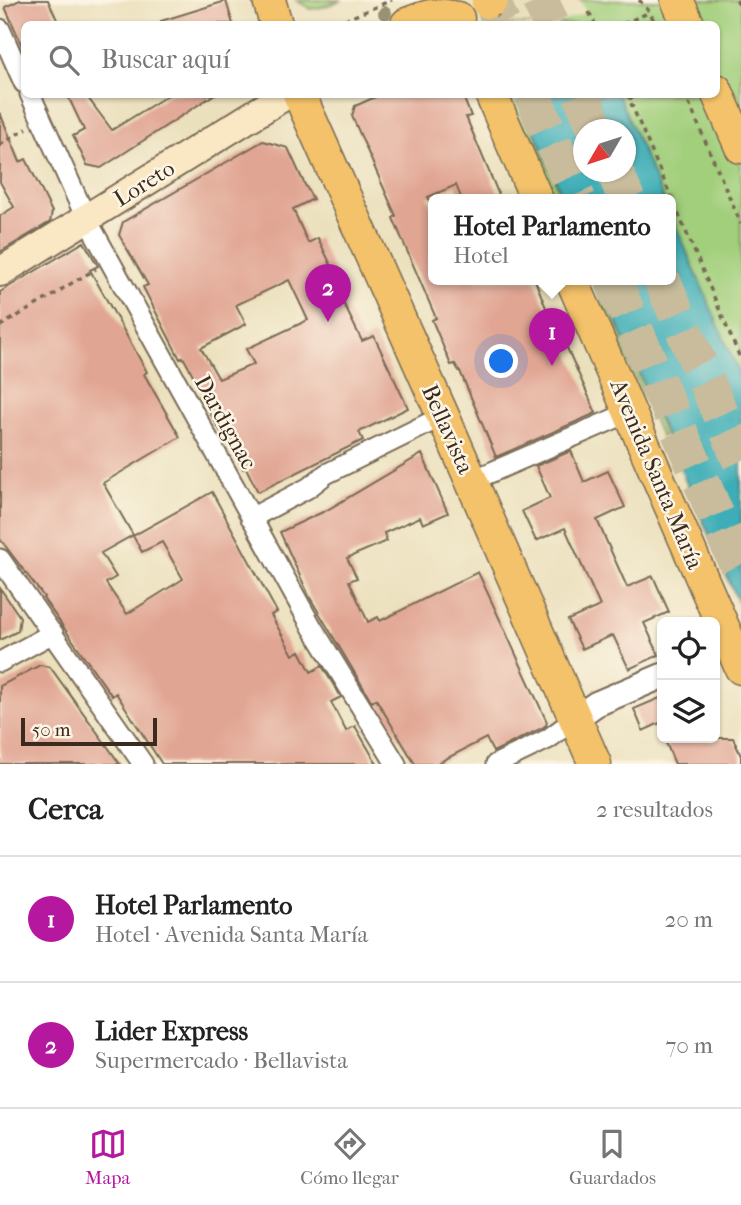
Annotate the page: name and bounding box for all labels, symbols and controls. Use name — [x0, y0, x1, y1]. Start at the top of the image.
search box — [21, 21, 720, 98]
icon: search — [45, 41, 83, 79]
text: Buscar aquí — [101, 44, 230, 75]
north arrow — [573, 119, 636, 182]
street label: Loreto — [109, 154, 180, 212]
popup — [428, 194, 676, 285]
text: Hotel Parlamento — [453, 211, 651, 242]
text: Hotel — [453, 242, 509, 269]
pin: 2 — [305, 264, 351, 322]
pin: 1 — [529, 308, 575, 366]
your location — [484, 344, 518, 378]
street label: Dardignac — [189, 370, 262, 474]
street label: Avenida Santa María — [604, 374, 709, 573]
street label: Bellavista — [416, 380, 479, 478]
map controls — [657, 617, 720, 743]
button: locate — [657, 617, 720, 680]
button: layers — [657, 680, 720, 743]
scale bar — [21, 715, 158, 747]
text: 50 m — [32, 719, 71, 741]
text: Cerca — [28, 792, 103, 827]
text: 2 resultados — [596, 796, 713, 823]
text: Hotel Parlamento — [95, 890, 292, 921]
text: 1 — [47, 906, 55, 933]
text: 20 m — [664, 906, 713, 933]
text: Hotel · Avenida Santa María — [95, 921, 368, 948]
text: Lider Express — [95, 1016, 248, 1047]
text: 2 — [45, 1032, 57, 1059]
text: 70 m — [665, 1032, 713, 1059]
text: Supermercado · Bellavista — [95, 1047, 348, 1074]
tab: Mapa — [85, 1125, 130, 1189]
tab: Cómo llegar — [300, 1125, 399, 1189]
tab: Guardados — [569, 1125, 656, 1189]

